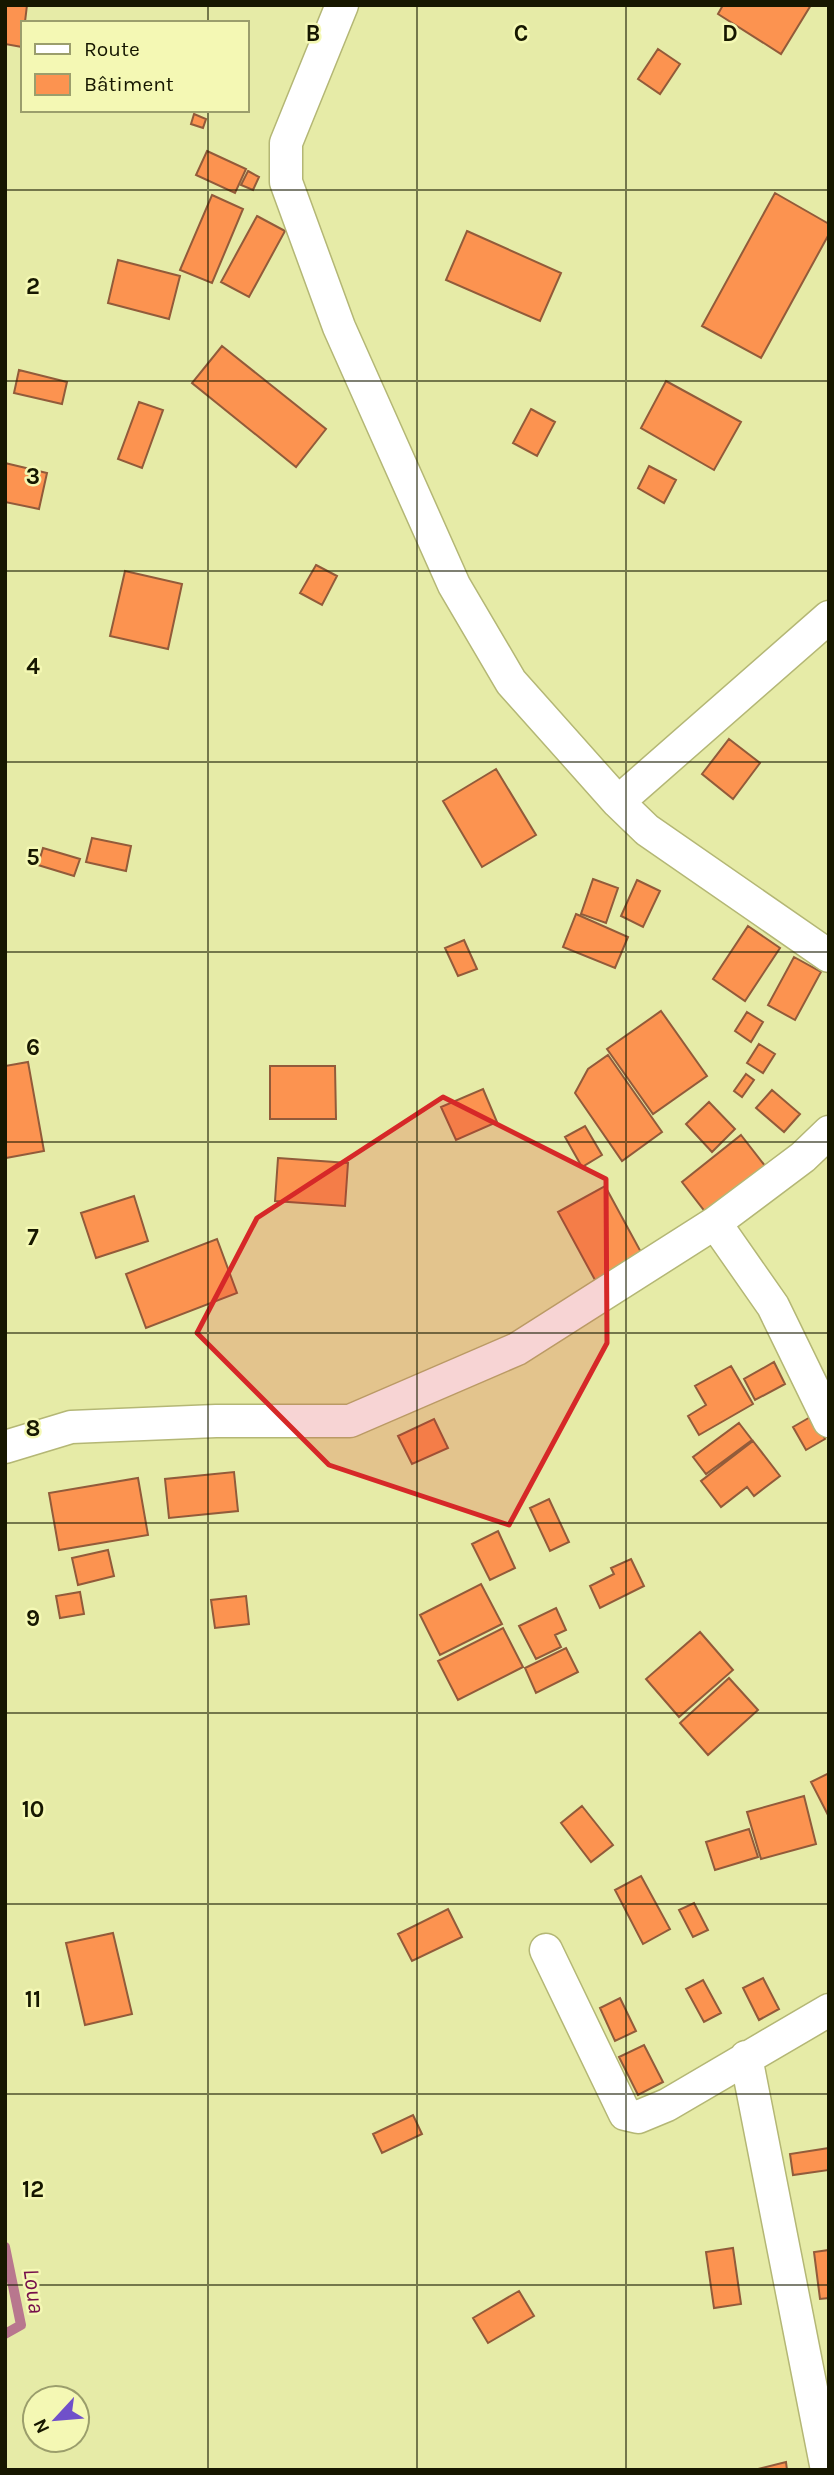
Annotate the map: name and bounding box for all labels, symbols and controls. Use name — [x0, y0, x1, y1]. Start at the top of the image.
text: B — [306, 20, 320, 47]
text: C — [514, 20, 528, 47]
text: D — [722, 20, 738, 47]
legend — [21, 21, 248, 112]
text: Route — [84, 37, 140, 61]
text: Bâtiment — [84, 72, 174, 96]
text: 2 — [26, 273, 40, 300]
text: 3 — [26, 463, 40, 490]
text: 4 — [26, 653, 40, 680]
text: 5 — [26, 844, 40, 871]
text: 6 — [26, 1034, 40, 1061]
text: 7 — [27, 1224, 39, 1251]
text: 8 — [26, 1415, 40, 1442]
text: 9 — [26, 1605, 40, 1632]
text: 10 — [22, 1796, 44, 1823]
text: 11 — [25, 1986, 41, 2013]
text: 12 — [22, 2176, 44, 2203]
water label: Loua — [17, 2267, 51, 2315]
north arrow — [21, 2384, 91, 2454]
text: N — [29, 2415, 54, 2437]

